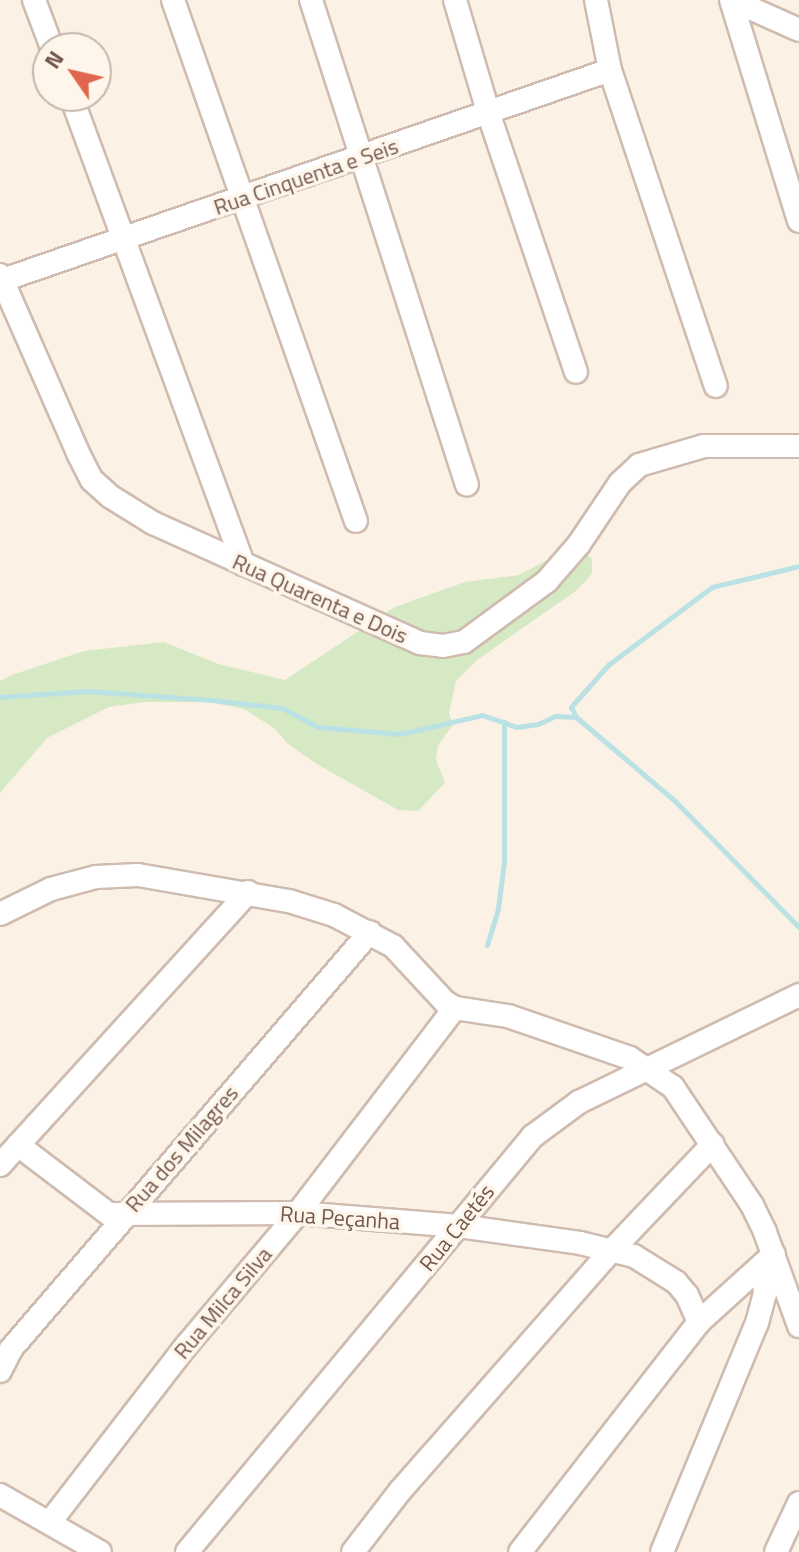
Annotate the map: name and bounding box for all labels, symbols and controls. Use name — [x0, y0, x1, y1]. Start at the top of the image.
north arrow — [32, 32, 112, 112]
text: N — [35, 44, 72, 76]
street label: Rua Cinquenta e Seis — [210, 133, 402, 221]
street label: Rua Quarenta e Dois — [228, 549, 412, 649]
street label: Rua dos Milagres — [120, 1080, 244, 1218]
street label: Rua Caetés — [414, 1179, 500, 1277]
street label: Rua Peçanha — [279, 1201, 401, 1235]
street label: Rua Milca Silva — [168, 1242, 278, 1364]

